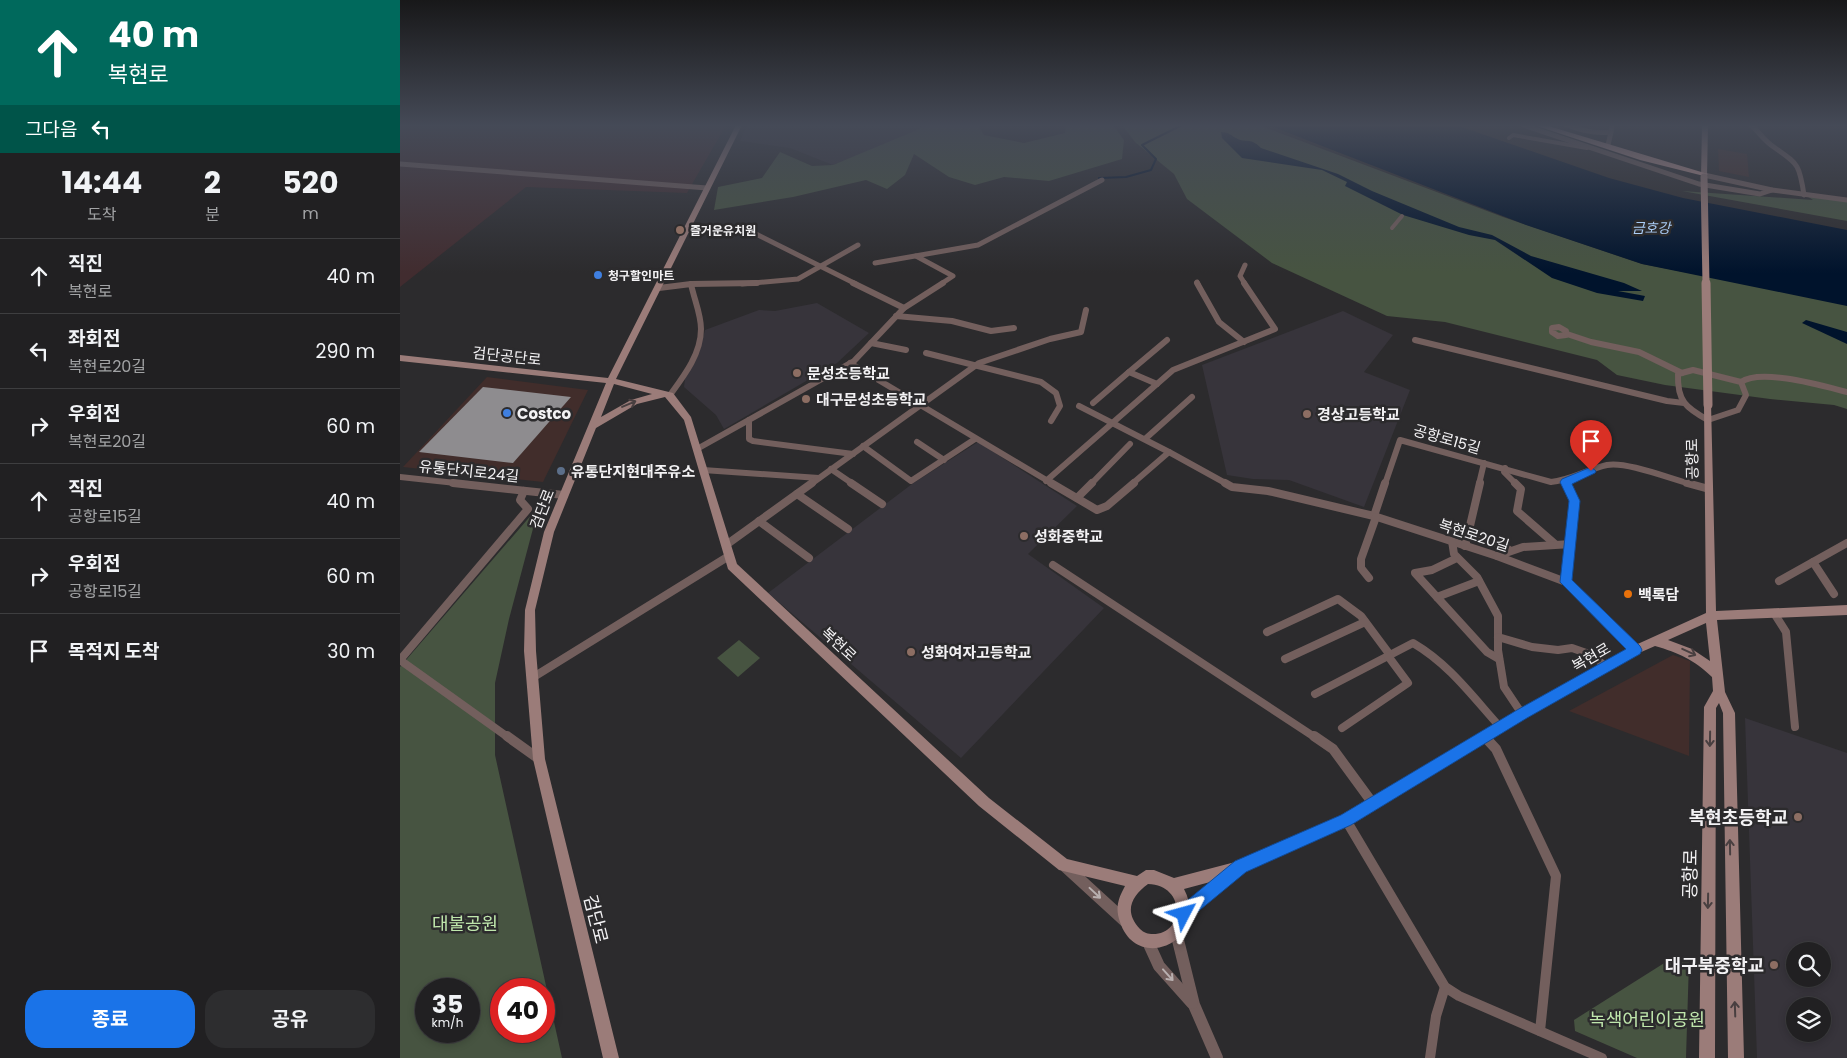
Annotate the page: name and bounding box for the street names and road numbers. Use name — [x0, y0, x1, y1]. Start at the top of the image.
street label: 검단공단로 — [472, 342, 542, 370]
street label: 공항로15길 — [1411, 419, 1483, 459]
street label: 공항로 — [1681, 438, 1703, 480]
street label: 유통단지로24길 — [418, 455, 520, 487]
street label: 검단로 — [525, 486, 559, 532]
street label: 복현로20길 — [1436, 514, 1512, 556]
street label: 복현로 — [817, 622, 861, 666]
street label: 복현로 — [1568, 638, 1614, 676]
street label: 공항로 — [1677, 849, 1703, 899]
street label: 검단로 — [578, 892, 614, 946]

